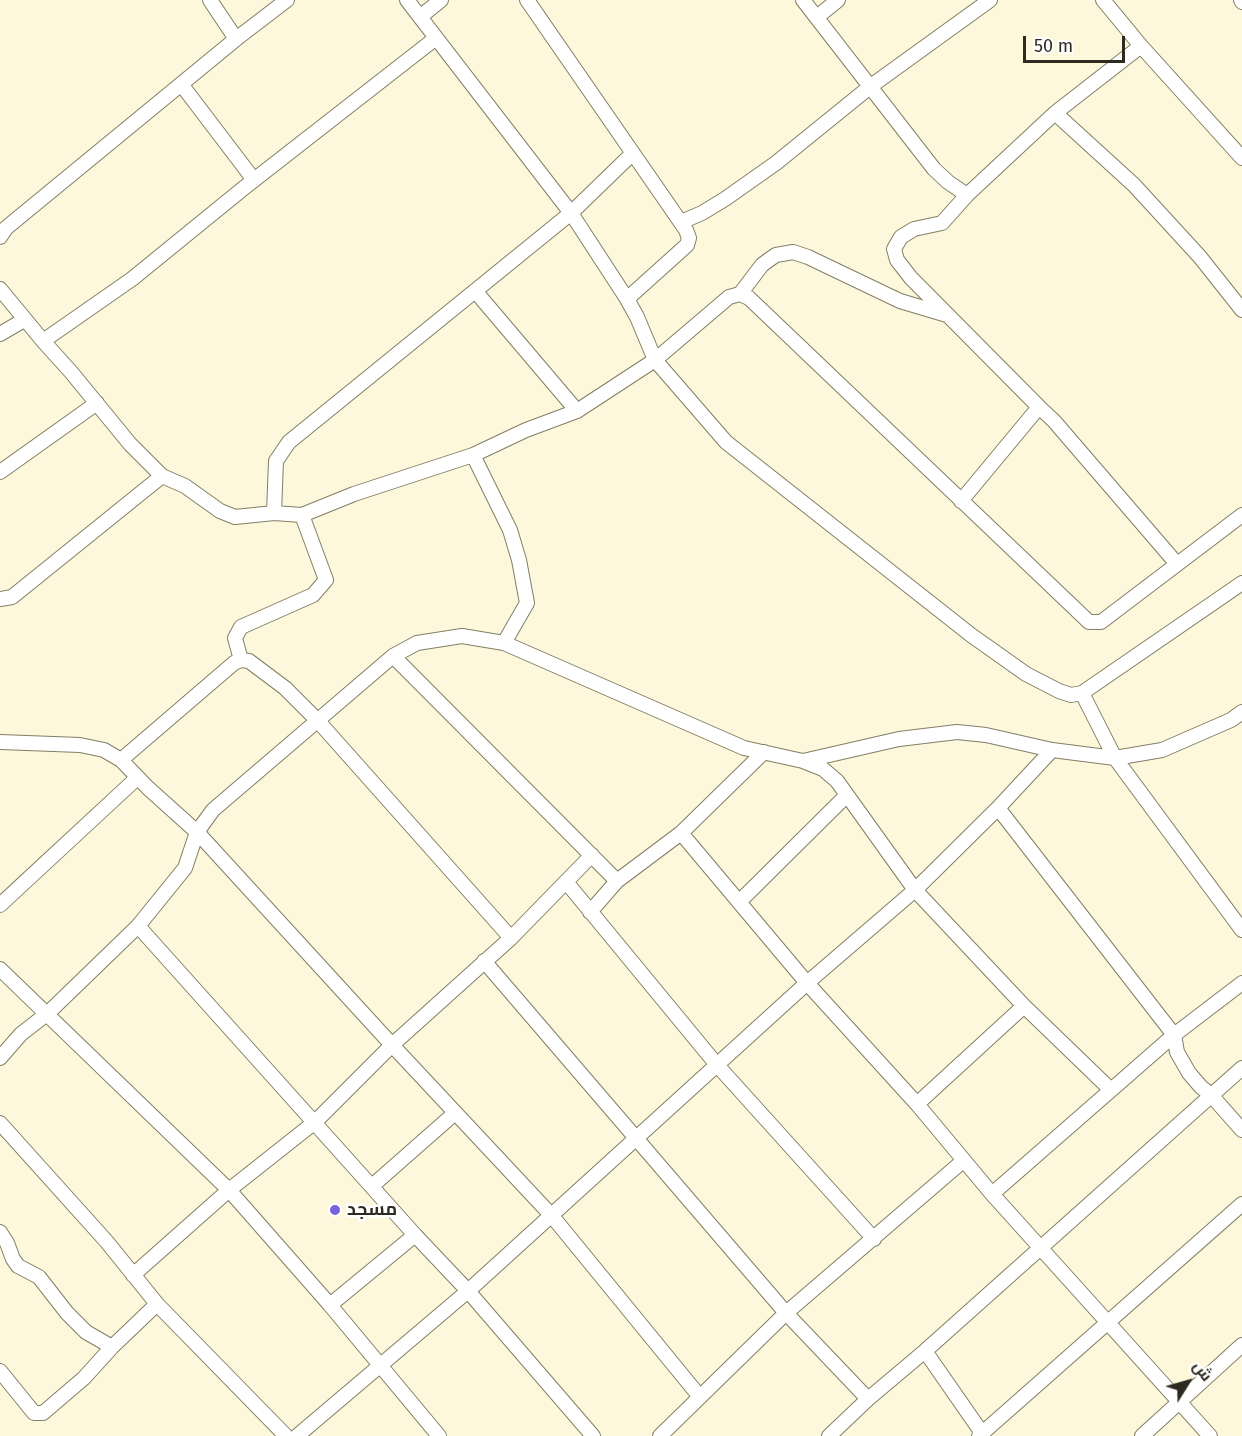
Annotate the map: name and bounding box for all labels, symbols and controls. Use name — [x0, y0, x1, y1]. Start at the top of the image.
scale bar — [1026, 24, 1128, 62]
text: 50 m — [1034, 35, 1073, 57]
place label: مسجد — [347, 1199, 397, 1221]
marker: مسجد — [328, 1203, 342, 1217]
north arrow — [1158, 1352, 1218, 1412]
text: ش — [1189, 1357, 1217, 1385]

